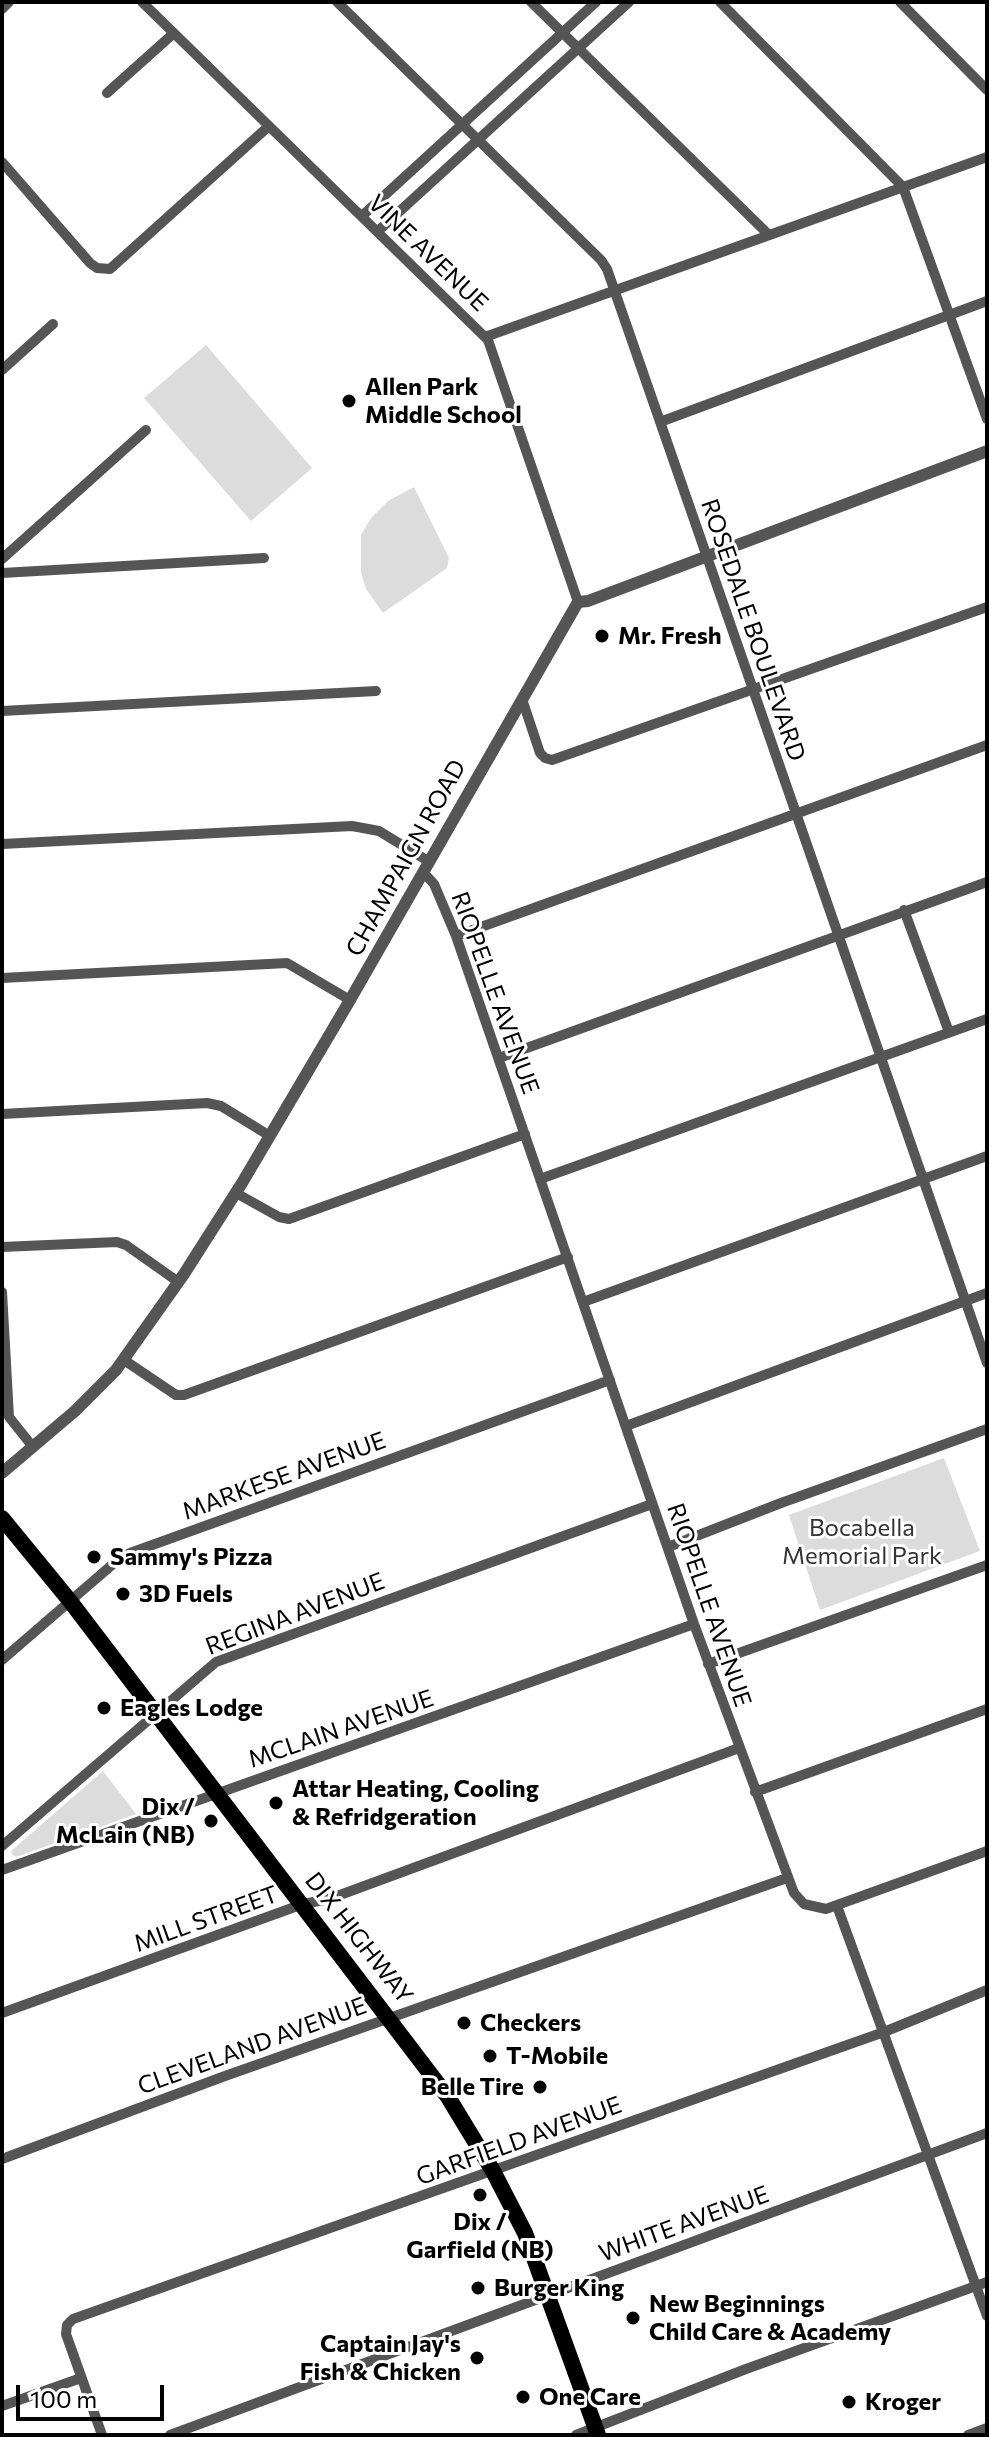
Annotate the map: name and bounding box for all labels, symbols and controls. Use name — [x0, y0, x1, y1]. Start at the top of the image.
street label: VINE AVENUE — [362, 189, 494, 317]
place label: Allen Park Middle School — [365, 373, 522, 429]
marker: Allen Park Middle School — [340, 392, 358, 410]
street label: ROSEDALE BOULEVARD — [695, 495, 811, 765]
place label: Mr. Fresh — [618, 622, 722, 650]
marker: Mr. Fresh — [593, 627, 611, 645]
street label: CHAMPAIGN ROAD — [340, 755, 472, 961]
street label: RIOPELLE AVENUE — [445, 888, 545, 1098]
street label: MARKESE AVENUE — [178, 1426, 390, 1526]
street label: RIOPELLE AVENUE — [661, 1499, 757, 1711]
park label: Bocabella Memorial Park — [782, 1514, 942, 1570]
place label: Sammy's Pizza — [110, 1543, 273, 1571]
marker: Sammy's Pizza — [85, 1548, 103, 1566]
street label: REGINA AVENUE — [201, 1567, 389, 1661]
place label: 3D Fuels — [139, 1580, 233, 1608]
marker: 3D Fuels — [114, 1585, 132, 1603]
street label: MCLAIN AVENUE — [245, 1684, 437, 1774]
place label: Eagles Lodge — [120, 1694, 263, 1722]
marker: Eagles Lodge — [95, 1699, 113, 1717]
place label: Attar Heating, Cooling & Refridgeration — [292, 1775, 539, 1831]
place label: Dix / McLain (NB) — [56, 1793, 195, 1849]
marker: Attar Heating, Cooling & Refridgeration — [267, 1794, 285, 1812]
marker: Dix / McLain (NB) — [202, 1812, 220, 1830]
street label: DIX HIGHWAY — [299, 1867, 419, 2009]
street label: MILL STREET — [130, 1880, 282, 1958]
street label: CLEVELAND AVENUE — [134, 1991, 370, 2101]
place label: Checkers — [480, 2009, 581, 2037]
marker: Checkers — [455, 2014, 473, 2032]
place label: T-Mobile — [506, 2042, 608, 2070]
marker: T-Mobile — [481, 2047, 499, 2065]
place label: Belle Tire — [421, 2073, 524, 2101]
marker: Belle Tire — [531, 2078, 549, 2096]
street label: GARFIELD AVENUE — [412, 2090, 626, 2192]
street label: WHITE AVENUE — [595, 2180, 773, 2268]
marker: Dix / Garfield (NB) — [471, 2186, 489, 2204]
place label: Dix / Garfield (NB) — [406, 2208, 554, 2264]
place label: Burger King — [494, 2274, 624, 2302]
marker: Burger King — [469, 2279, 487, 2297]
place label: New Beginnings Child Care & Academy — [649, 2290, 891, 2346]
marker: New Beginnings Child Care & Academy — [624, 2309, 642, 2327]
place label: Captain Jay's Fish & Chicken — [300, 2330, 461, 2386]
marker: Captain Jay's Fish & Chicken — [468, 2349, 486, 2367]
scale bar — [20, 2369, 168, 2419]
place label: One Care — [539, 2383, 641, 2411]
text: 100 m — [30, 2384, 97, 2413]
marker: One Care — [514, 2388, 532, 2406]
place label: Kroger — [865, 2388, 941, 2416]
marker: Kroger — [840, 2393, 858, 2411]

